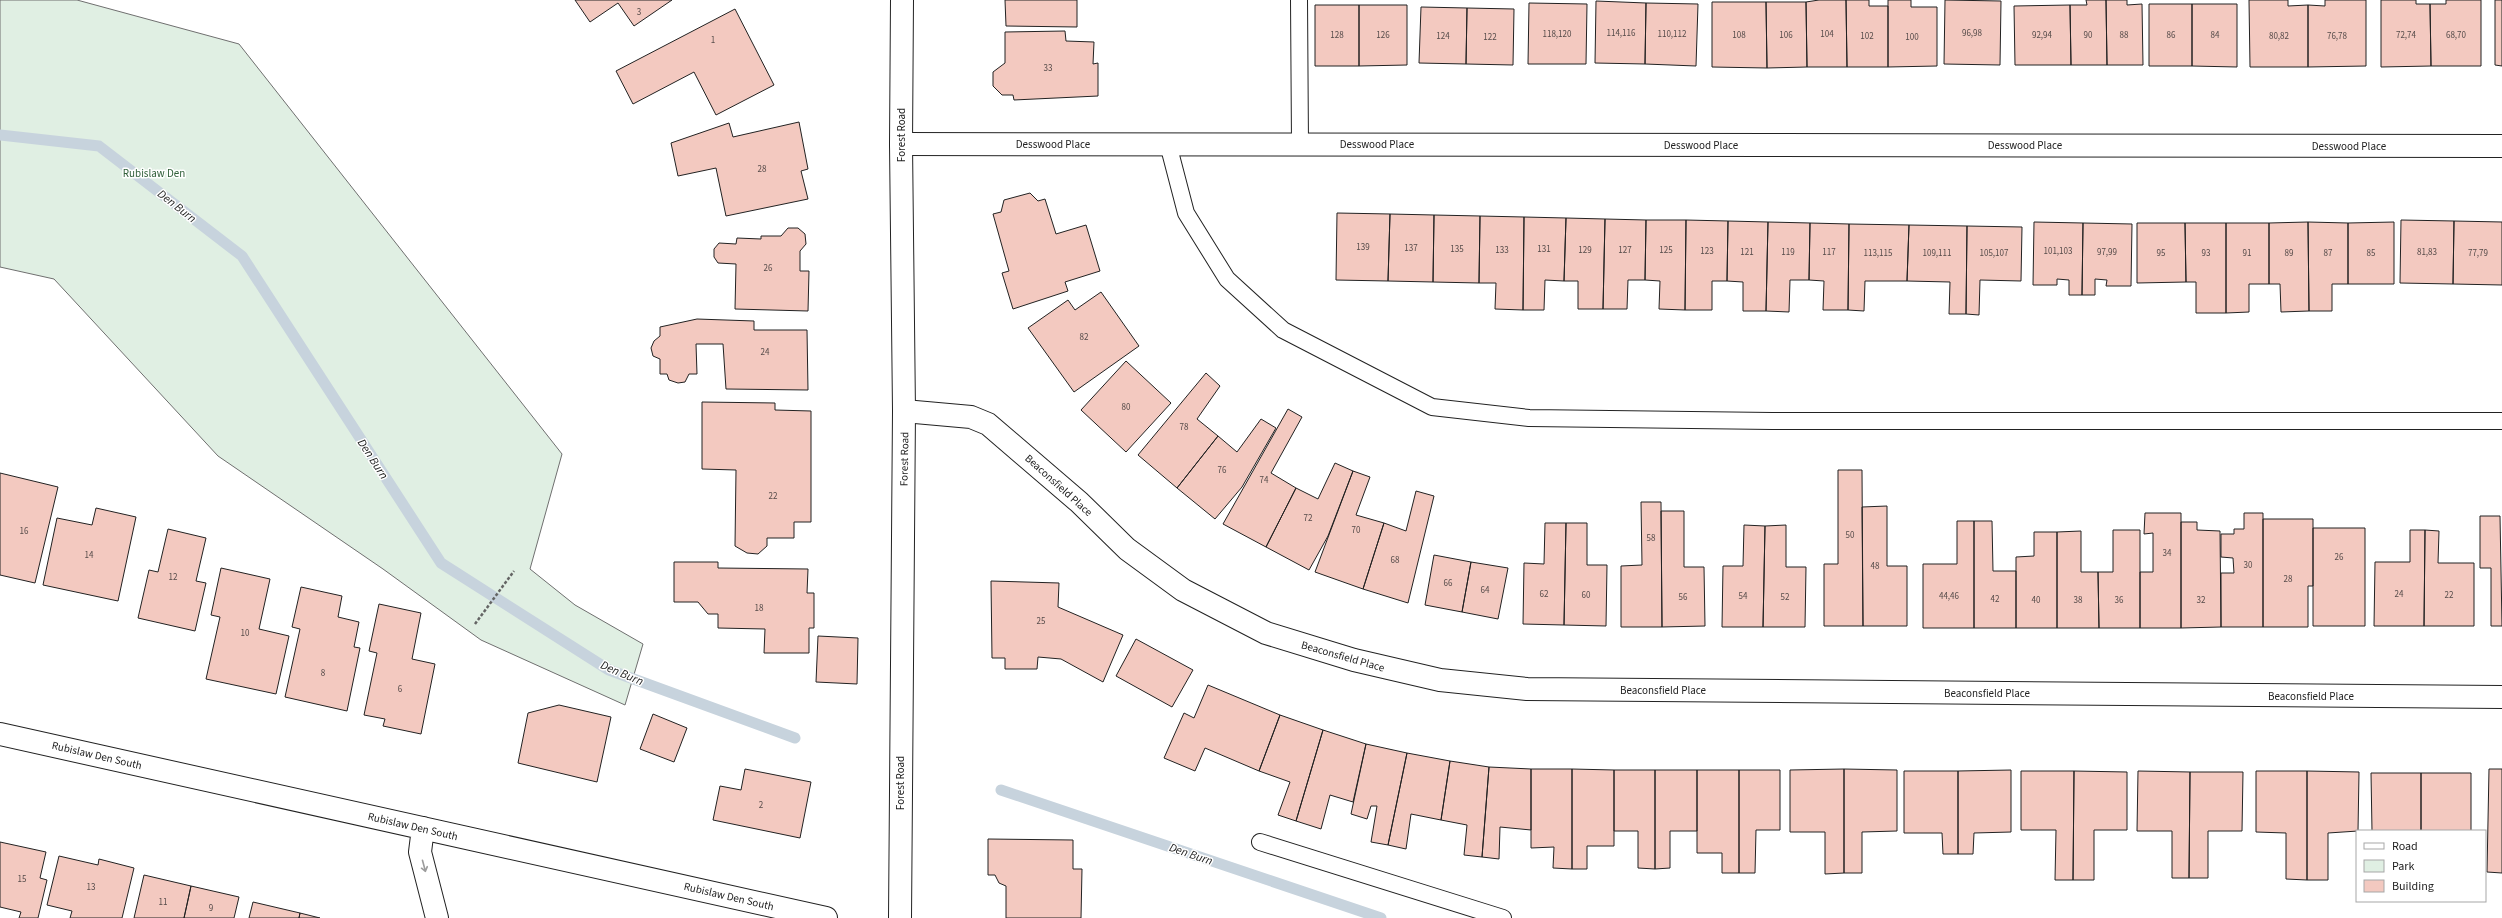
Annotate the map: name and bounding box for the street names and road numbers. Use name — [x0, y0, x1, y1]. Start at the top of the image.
street label: Forest Road — [894, 108, 909, 162]
street label: Desswood Place — [1016, 137, 1091, 152]
street label: Desswood Place — [1340, 137, 1415, 152]
street label: Desswood Place — [1664, 138, 1739, 153]
street label: Desswood Place — [1988, 138, 2063, 153]
street label: Desswood Place — [2312, 139, 2387, 154]
street label: Forest Road — [897, 432, 912, 486]
street label: Beaconsfield Place — [1022, 451, 1096, 520]
street label: Beaconsfield Place — [1299, 637, 1387, 676]
street label: Beaconsfield Place — [1620, 683, 1707, 698]
street label: Beaconsfield Place — [1944, 686, 2031, 701]
street label: Beaconsfield Place — [2268, 689, 2355, 704]
street label: Rubislaw Den South — [50, 738, 143, 773]
street label: Forest Road — [893, 756, 908, 810]
street label: Rubislaw Den South — [366, 809, 459, 844]
street label: Rubislaw Den South — [682, 879, 775, 914]

